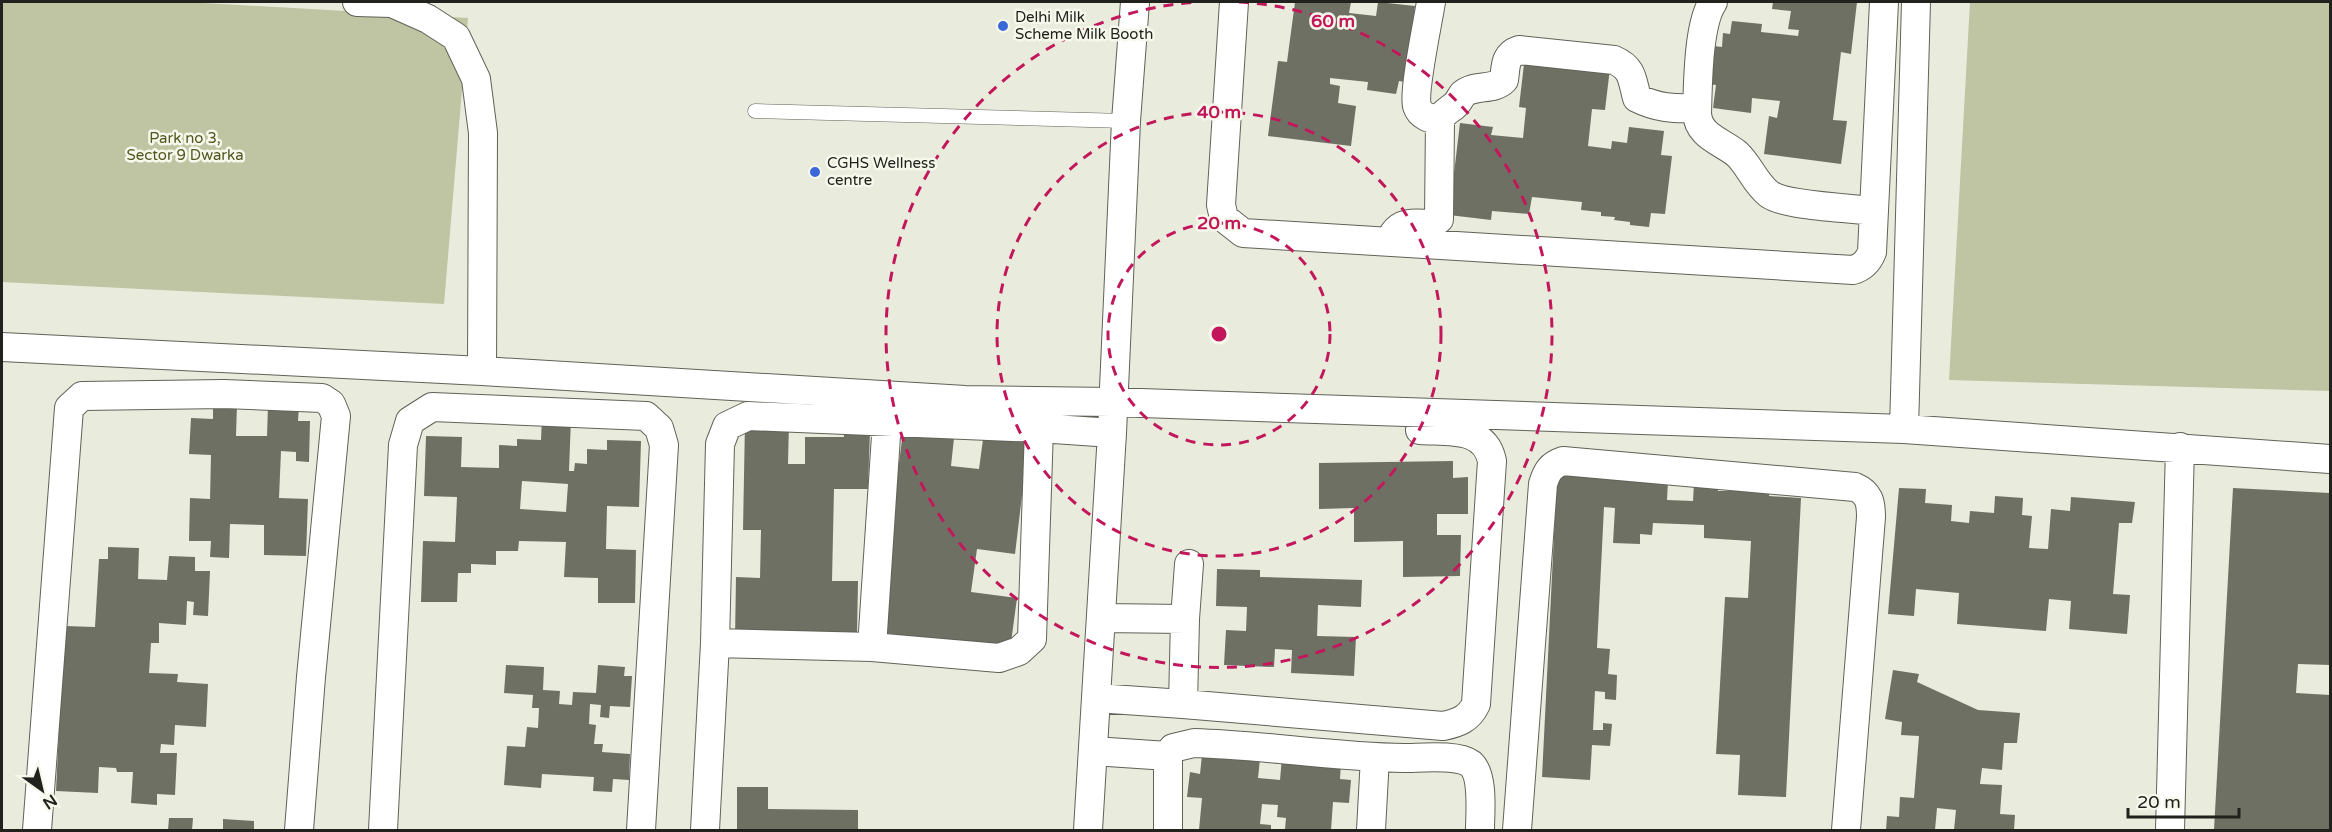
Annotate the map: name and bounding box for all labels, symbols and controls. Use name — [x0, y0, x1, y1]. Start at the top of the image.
place label: Delhi Milk Scheme Milk Booth — [1015, 8, 1153, 43]
text: 60 m — [1311, 10, 1355, 32]
marker: Delhi Milk Scheme Milk Booth — [996, 19, 1010, 33]
text: 40 m — [1197, 101, 1241, 123]
park label: Park no 3, Sector 9 Dwarka — [126, 129, 244, 164]
place label: CGHS Wellness centre — [827, 154, 935, 189]
marker: CGHS Wellness centre — [808, 165, 822, 179]
text: 20 m — [1197, 212, 1241, 234]
centre of rings — [1209, 324, 1229, 344]
north arrow — [12, 760, 72, 820]
scale bar — [2128, 781, 2239, 819]
text: N — [39, 790, 61, 813]
text: 20 m — [2137, 791, 2181, 813]

